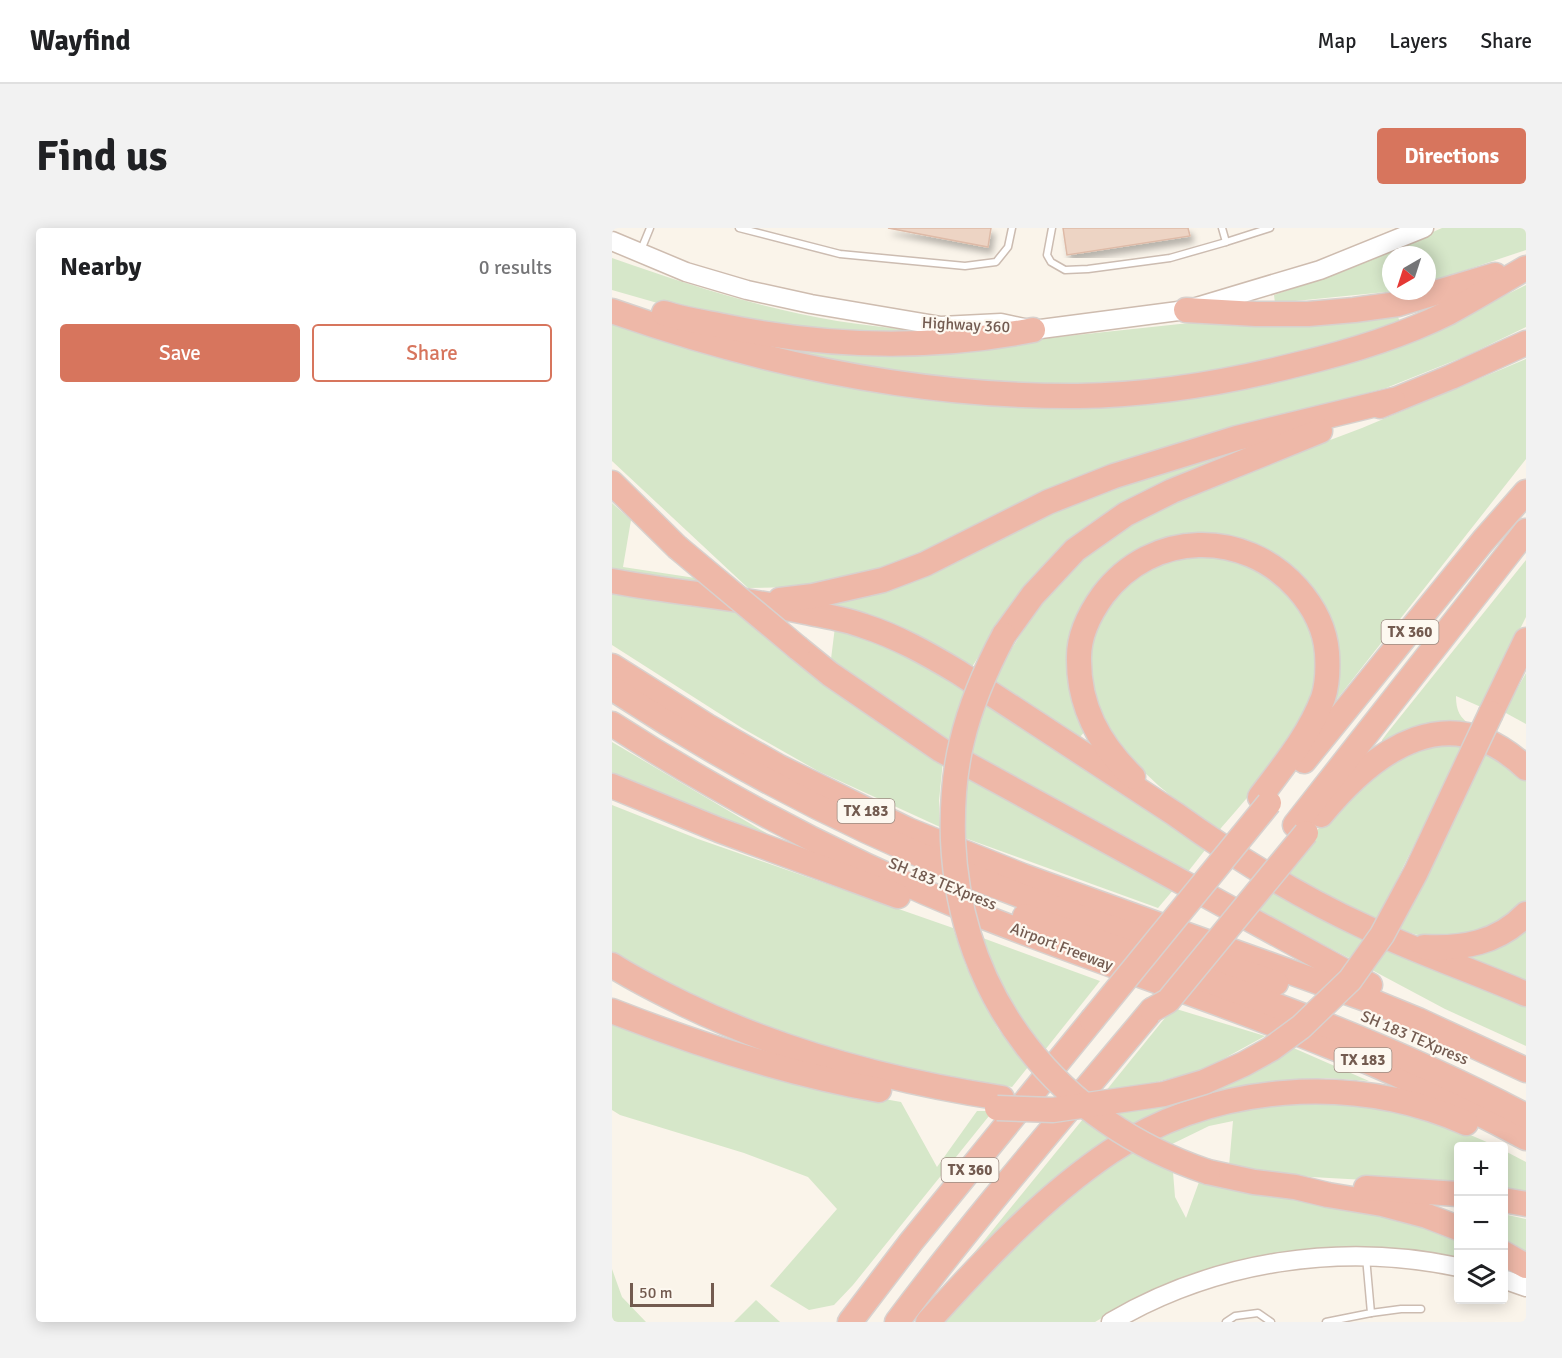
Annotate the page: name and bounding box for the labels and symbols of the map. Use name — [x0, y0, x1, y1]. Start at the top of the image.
north arrow — [1382, 246, 1436, 300]
street label: Highway 360 — [921, 313, 1011, 337]
road number: TX 360 — [1382, 620, 1438, 644]
road number: TX 183 — [838, 799, 894, 823]
street label: SH 183 TEXpress — [886, 853, 1000, 915]
street label: Airport Freeway — [1007, 918, 1116, 976]
street label: SH 183 TEXpress — [1358, 1006, 1471, 1070]
road number: TX 183 — [1334, 1048, 1392, 1072]
road number: TX 360 — [942, 1158, 998, 1182]
scale bar — [630, 1280, 714, 1308]

